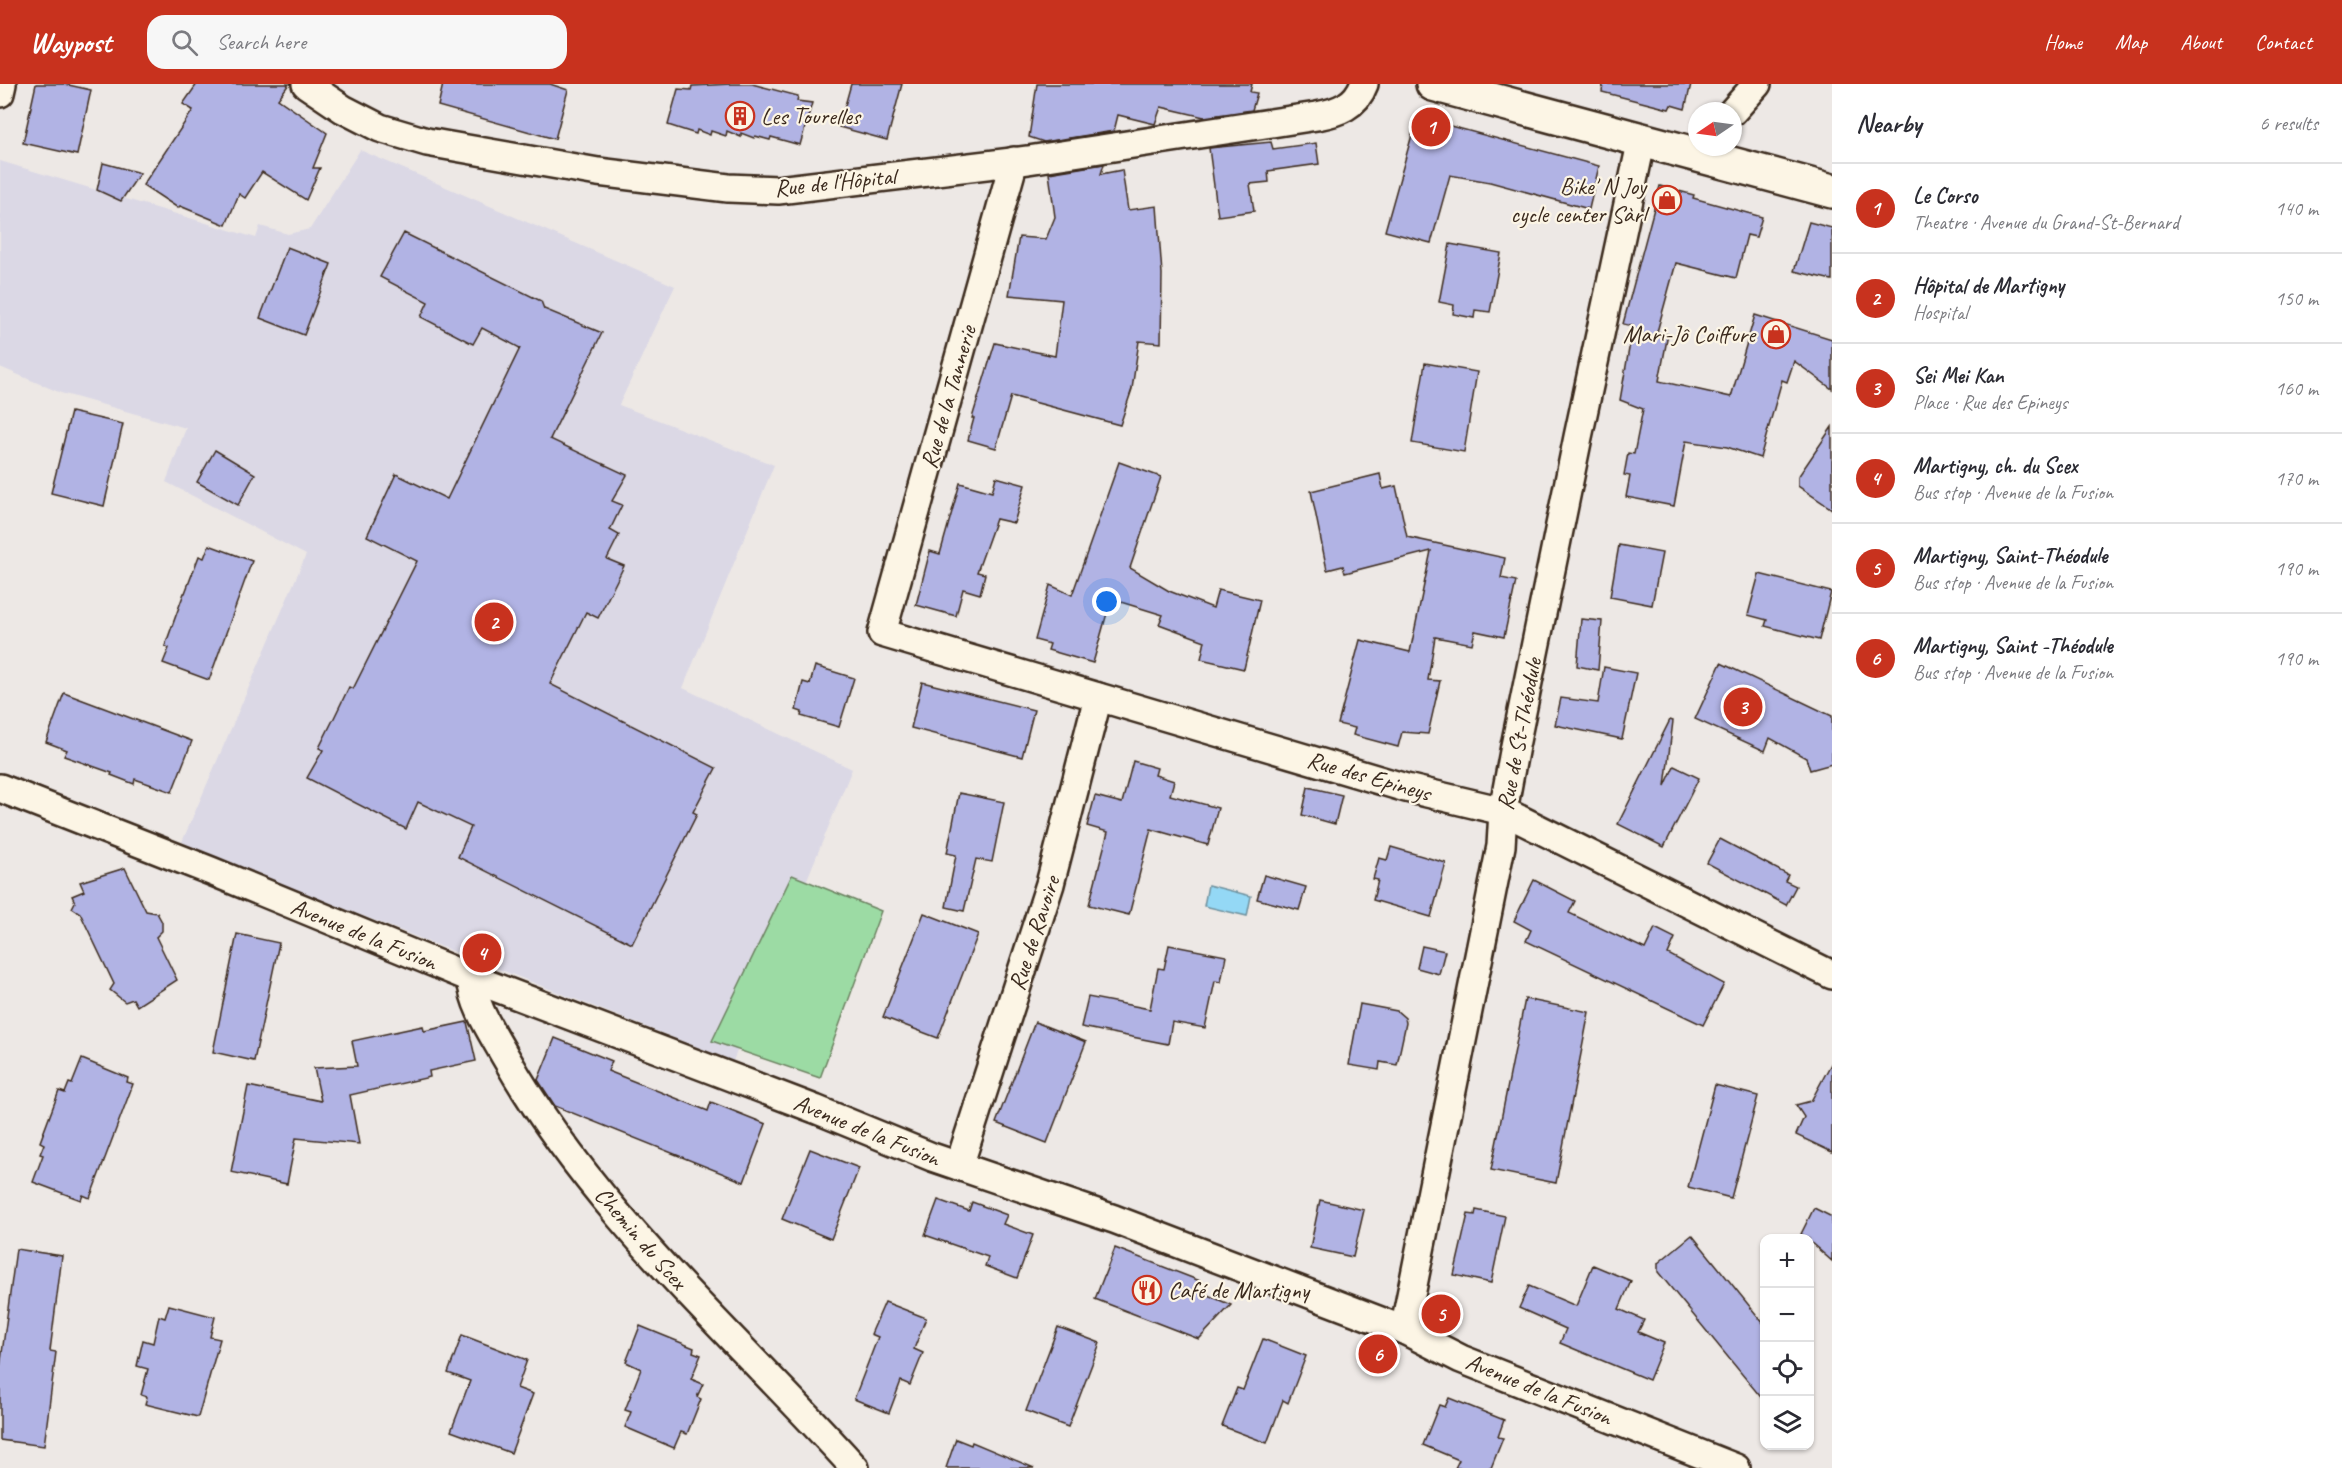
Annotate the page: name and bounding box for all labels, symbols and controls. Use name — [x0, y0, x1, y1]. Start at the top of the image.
search box — [147, 15, 567, 69]
text: Waypost — [30, 25, 111, 60]
icon: search — [168, 26, 201, 59]
text: Search here — [216, 28, 306, 56]
text: Home — [2044, 29, 2082, 55]
text: Map — [2115, 29, 2147, 55]
text: About — [2180, 29, 2222, 55]
text: Contact — [2255, 29, 2312, 55]
building icon: Les Tourelles — [724, 100, 756, 132]
place label: Les Tourelles — [761, 101, 862, 131]
north arrow — [1688, 102, 1742, 156]
pin: 1 — [1412, 104, 1450, 150]
text: Nearby — [1856, 107, 1921, 140]
text: 6 results — [2259, 111, 2318, 136]
street label: Rue de l'Hôpital — [773, 160, 901, 203]
place label: Bike' N Joy cycle center Sàrl — [1511, 171, 1650, 229]
text: Le Corso — [1913, 182, 1977, 210]
shop icon: Bike' N Joy cycle center Sàrl — [1651, 184, 1683, 216]
text: 1 — [1871, 196, 1880, 221]
text: 140 m — [2275, 196, 2318, 221]
text: Theatre · Avenue du Grand-St-Bernard — [1913, 210, 2179, 235]
text: Hôpital de Martigny — [1913, 272, 2064, 300]
text: 2 — [1871, 286, 1880, 311]
text: 150 m — [2275, 286, 2318, 311]
text: Hospital — [1913, 300, 1968, 325]
shop icon: Mari-Jô Coiffure — [1760, 318, 1792, 350]
place label: Mari-Jô Coiffure — [1623, 319, 1757, 349]
street label: Rue de la Tannerie — [913, 320, 983, 472]
text: Sei Mei Kan — [1913, 362, 2004, 390]
text: 3 — [1871, 376, 1880, 401]
text: 160 m — [2275, 376, 2318, 401]
text: Place · Rue des Epineys — [1913, 390, 2067, 415]
text: Martigny, ch. du Scex — [1913, 452, 2077, 480]
text: 4 — [1871, 466, 1880, 491]
text: 170 m — [2275, 466, 2318, 491]
text: Bus stop · Avenue de la Fusion — [1913, 480, 2113, 505]
text: Martigny, Saint-Théodule — [1913, 542, 2107, 570]
text: 5 — [1871, 556, 1880, 581]
text: 190 m — [2275, 556, 2318, 581]
text: Bus stop · Avenue de la Fusion — [1913, 570, 2113, 595]
your location — [1092, 587, 1121, 616]
pin: 2 — [474, 600, 514, 644]
text: Martigny, Saint -Théodule — [1913, 632, 2113, 660]
text: 6 — [1871, 646, 1880, 671]
text: 190 m — [2275, 646, 2318, 671]
street label: Rue de St-Théodule — [1490, 653, 1549, 813]
text: Bus stop · Avenue de la Fusion — [1913, 660, 2113, 685]
pin: 3 — [1724, 684, 1762, 730]
street label: Rue des Epineys — [1304, 744, 1436, 808]
street label: Rue de Ravoire — [1001, 870, 1067, 994]
street label: Avenue de la Fusion — [287, 891, 443, 977]
pin: 4 — [462, 930, 502, 976]
street label: Avenue de la Fusion — [790, 1087, 946, 1173]
street label: Chemin du Scex — [588, 1181, 695, 1297]
map controls — [1760, 1234, 1814, 1450]
button: + — [1760, 1234, 1814, 1288]
restaurant icon: Café de Martigny — [1131, 1274, 1163, 1306]
place label: Café de Martigny — [1168, 1275, 1311, 1305]
button: − — [1760, 1288, 1814, 1342]
pin: 5 — [1422, 1292, 1460, 1336]
pin: 6 — [1358, 1332, 1398, 1376]
button: locate — [1760, 1342, 1814, 1396]
street label: Avenue de la Fusion — [1462, 1346, 1618, 1432]
button: layers — [1760, 1396, 1814, 1450]

